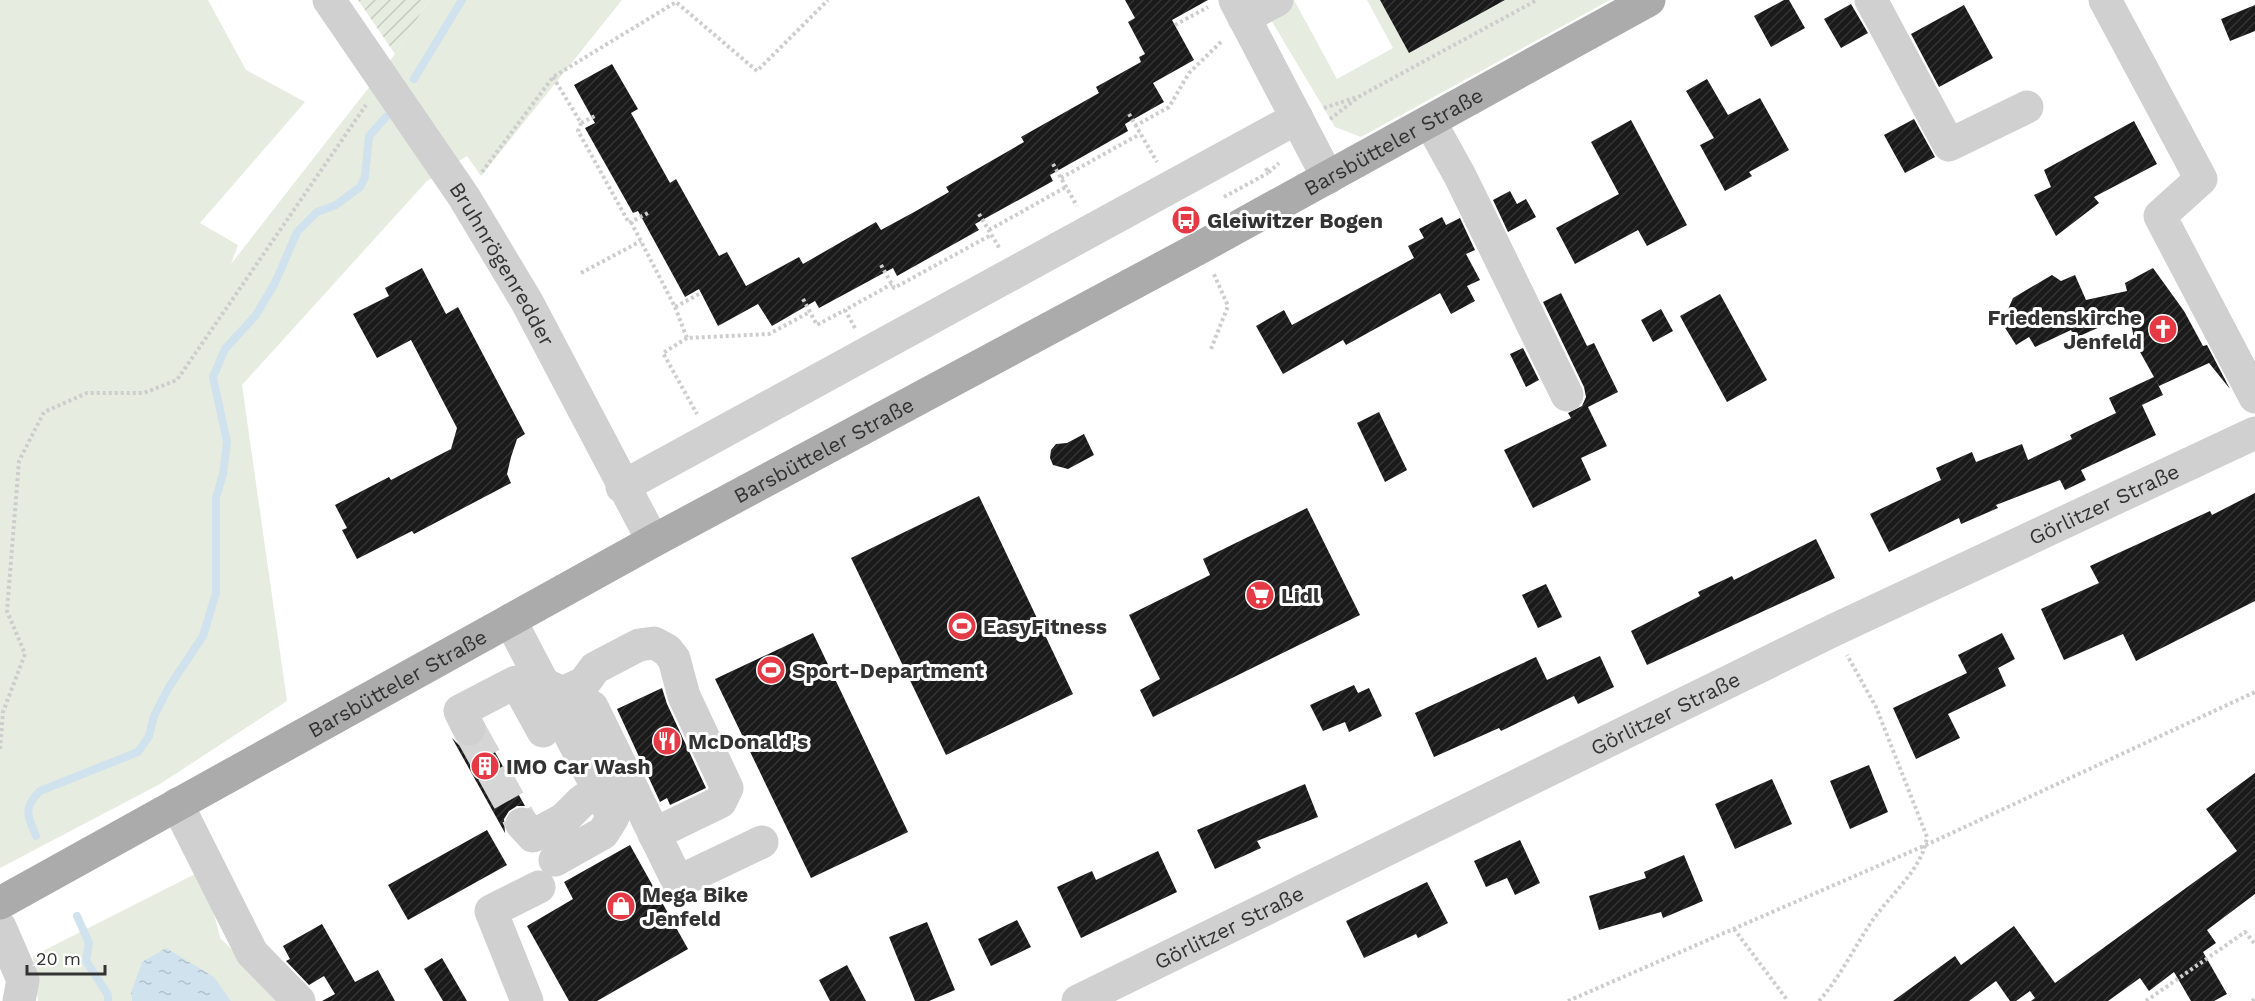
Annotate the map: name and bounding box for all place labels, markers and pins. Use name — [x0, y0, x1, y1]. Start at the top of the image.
bus stop icon: Gleiwitzer Bogen — [1170, 204, 1202, 236]
place label: Gleiwitzer Bogen — [1207, 208, 1383, 233]
place label: Friedenskirche Jenfeld — [1987, 305, 2142, 354]
church icon: Friedenskirche Jenfeld — [2147, 313, 2179, 345]
supermarket icon: Lidl — [1244, 579, 1276, 611]
place label: Lidl — [1281, 583, 1320, 608]
sports icon: EasyFitness — [946, 610, 978, 642]
place label: EasyFitness — [983, 614, 1107, 639]
sports icon: Sport-Department — [755, 654, 787, 686]
place label: Sport-Department — [792, 658, 984, 683]
restaurant icon: McDonald's — [651, 725, 683, 757]
place label: McDonald's — [688, 729, 808, 754]
building icon: IMO Car Wash — [469, 750, 501, 782]
place label: IMO Car Wash — [506, 754, 651, 779]
place label: Mega Bike Jenfeld — [642, 882, 748, 931]
shop icon: Mega Bike Jenfeld — [605, 890, 637, 922]

